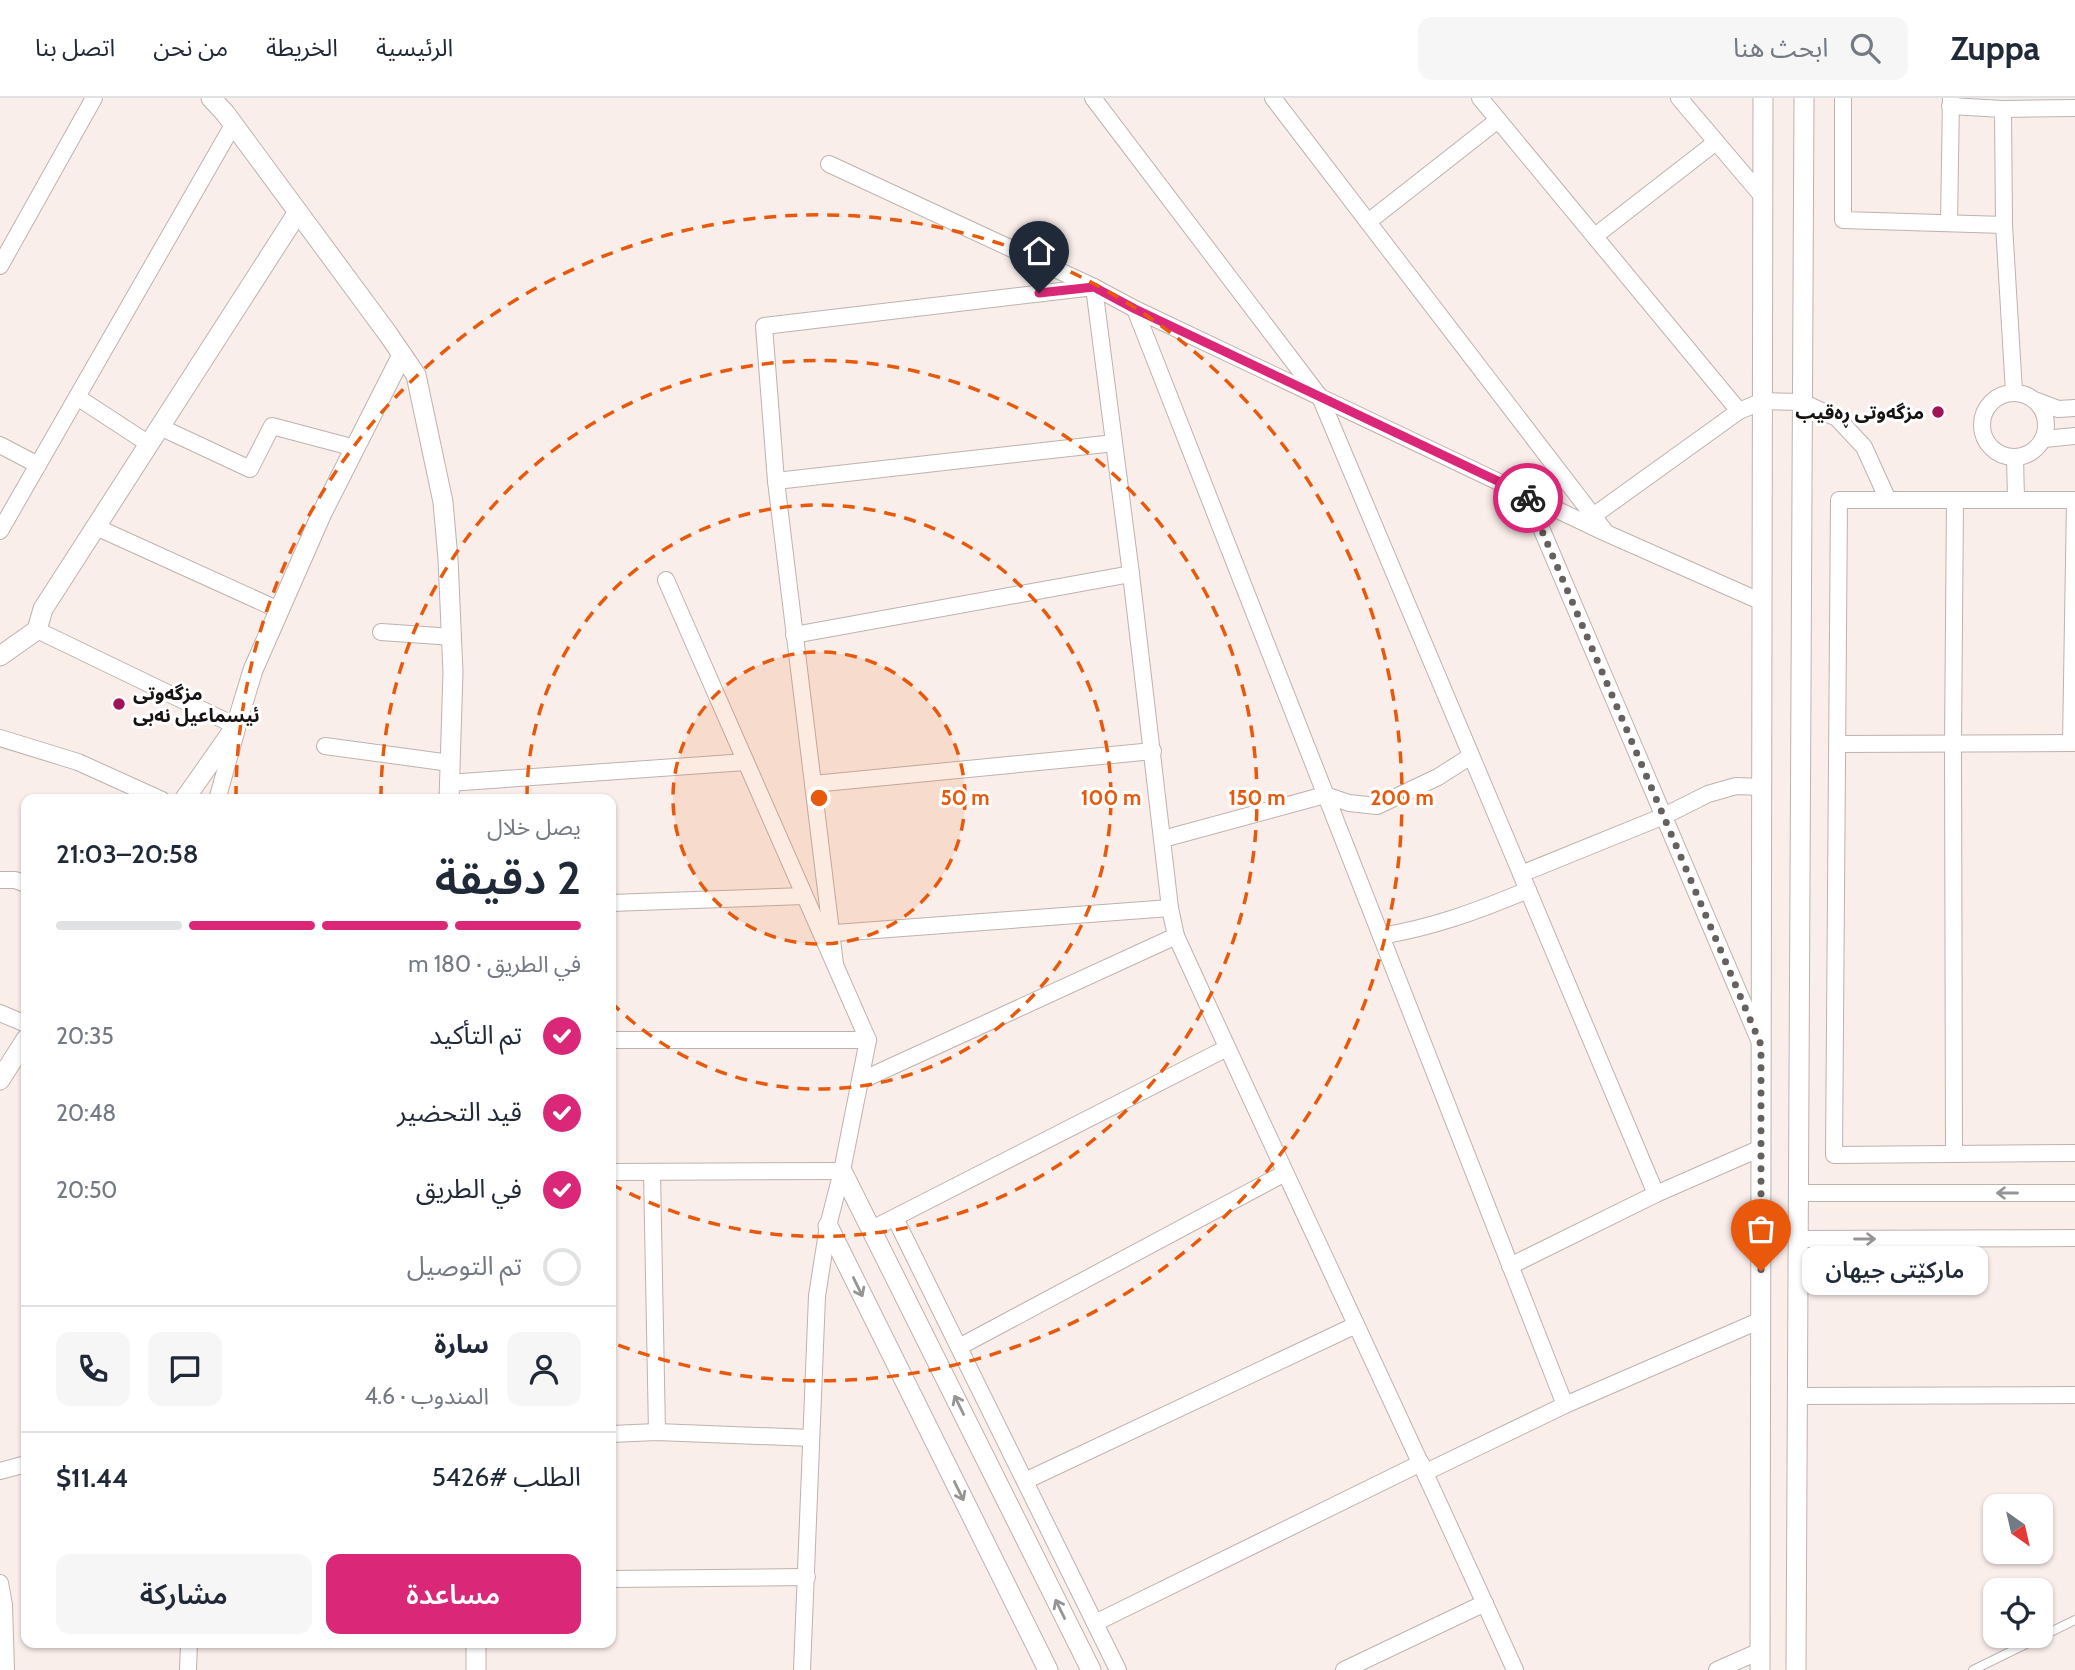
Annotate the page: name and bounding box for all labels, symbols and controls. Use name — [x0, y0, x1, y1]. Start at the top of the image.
search box — [1418, 17, 1908, 80]
text: Zuppa — [1950, 28, 2040, 68]
icon: search — [1846, 29, 1884, 67]
text: ابحث هنا — [1733, 32, 1828, 64]
text: اتصل بنا — [35, 33, 115, 62]
text: من نحن — [153, 33, 228, 62]
text: الخريطة — [266, 33, 338, 62]
text: الرئيسية — [376, 33, 453, 62]
pin — [1009, 221, 1069, 293]
icon: home — [1020, 232, 1058, 270]
place label: مزگەوتی ڕەقیب — [1795, 401, 1924, 428]
marker: مزگەوتی ڕەقیب — [1930, 404, 1946, 420]
courier — [1493, 463, 1563, 533]
icon: bike — [1509, 479, 1547, 517]
place label: مزگەوتی ئیسماعیل نەبی — [133, 682, 260, 727]
marker: مزگەوتی ئیسماعیل نەبی — [111, 696, 127, 712]
text: 50 m — [940, 785, 990, 810]
text: 100 m — [1081, 785, 1141, 810]
text: 150 m — [1229, 785, 1285, 810]
text: 200 m — [1370, 785, 1434, 810]
centre of rings — [807, 786, 831, 810]
text: يصل خلال — [487, 813, 581, 841]
text: 20:58–21:03 — [56, 838, 198, 870]
text: 2 دقيقة — [435, 850, 581, 906]
text: في الطريق · 180 m — [408, 950, 581, 978]
icon: check — [543, 1017, 581, 1055]
text: تم التأكيد — [429, 1019, 522, 1051]
text: 20:35 — [56, 1022, 114, 1050]
icon: check — [543, 1094, 581, 1132]
text: قيد التحضير — [397, 1096, 522, 1128]
text: 20:48 — [56, 1099, 116, 1127]
icon: check — [543, 1171, 581, 1209]
text: في الطريق — [416, 1173, 522, 1205]
text: 20:50 — [56, 1176, 117, 1204]
one-way arrow — [1996, 1186, 2019, 1200]
pin — [1731, 1199, 1791, 1271]
icon: bag — [1742, 1210, 1780, 1248]
one-way arrow — [1854, 1232, 1877, 1246]
callout: مارکێتی جیهان — [1803, 1246, 1988, 1296]
text: تم التوصيل — [407, 1250, 522, 1282]
text: مارکێتی جیهان — [1826, 1256, 1964, 1284]
one-way arrow — [852, 1277, 866, 1297]
text: سارة — [434, 1328, 489, 1360]
button: phone — [56, 1332, 130, 1406]
button: chat — [148, 1332, 222, 1406]
button: person — [507, 1332, 581, 1406]
text: المندوب · 4.6 — [364, 1382, 489, 1410]
one-way arrow — [952, 1395, 966, 1416]
text: الطلب #5426 — [432, 1461, 581, 1493]
text: $11.44 — [56, 1462, 128, 1494]
one-way arrow — [953, 1480, 967, 1501]
north arrow — [1983, 1494, 2053, 1564]
map controls — [1983, 1494, 2053, 1648]
button: مشاركة — [56, 1554, 312, 1634]
button: مساعدة — [326, 1554, 581, 1634]
button: locate — [1983, 1578, 2053, 1648]
one-way arrow — [1053, 1599, 1067, 1620]

